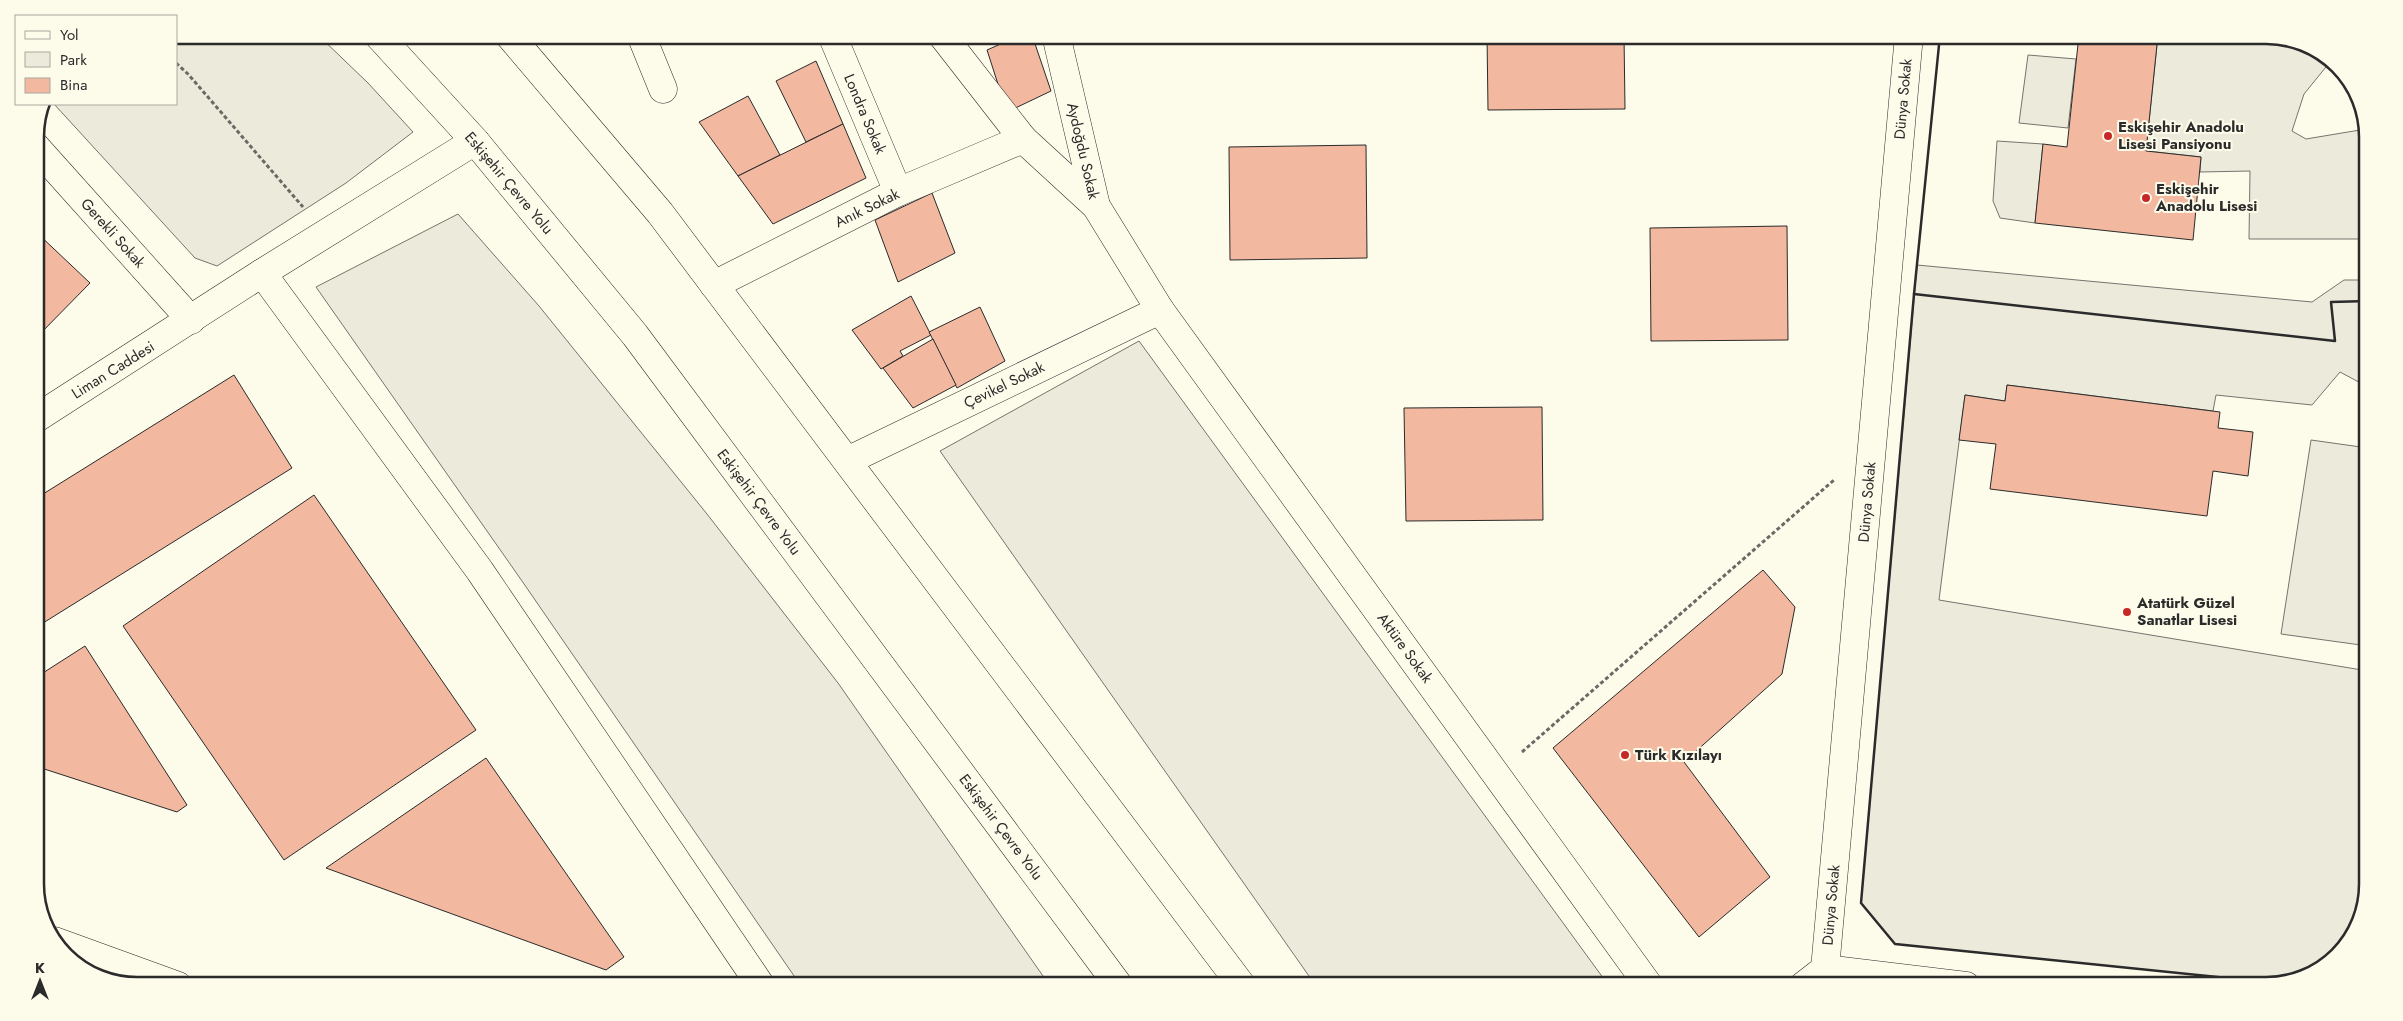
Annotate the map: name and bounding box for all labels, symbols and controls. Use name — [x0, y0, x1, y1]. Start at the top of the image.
legend — [15, 15, 178, 105]
text: Yol — [60, 24, 79, 46]
text: Park — [60, 49, 87, 71]
street label: Dünya Sokak — [1889, 57, 1918, 140]
street label: Londra Sokak — [838, 71, 892, 158]
text: Bina — [60, 74, 87, 96]
street label: Aydoğdu Sokak — [1061, 100, 1105, 202]
place label: Eskişehir Anadolu Lisesi Pansiyonu — [2118, 116, 2244, 155]
street label: Eskişehir Çevre Yolu — [459, 127, 559, 239]
marker: Eskişehir Anadolu Lisesi Pansiyonu — [2102, 130, 2114, 142]
place label: Eskişehir Anadolu Lisesi — [2155, 178, 2258, 217]
street label: Anık Sokak — [831, 183, 903, 233]
marker: Eskişehir Anadolu Lisesi — [2140, 192, 2152, 204]
street label: Gerekli Sokak — [76, 193, 151, 273]
street label: Liman Caddesi — [67, 336, 159, 404]
street label: Çevikel Sokak — [960, 356, 1048, 414]
street label: Eskişehir Çevre Yolu — [712, 444, 806, 560]
street label: Dünya Sokak — [1853, 460, 1882, 543]
place label: Atatürk Güzel Sanatlar Lisesi — [2136, 592, 2237, 631]
marker: Atatürk Güzel Sanatlar Lisesi — [2121, 606, 2133, 618]
street label: Aktüre Sokak — [1372, 608, 1438, 688]
place label: Türk Kızılayı — [1635, 744, 1722, 766]
marker: Türk Kızılayı — [1619, 749, 1631, 761]
street label: Eskişehir Çevre Yolu — [954, 769, 1048, 885]
street label: Dünya Sokak — [1817, 863, 1846, 946]
north arrow — [15, 956, 65, 1006]
text: K — [35, 958, 45, 978]

